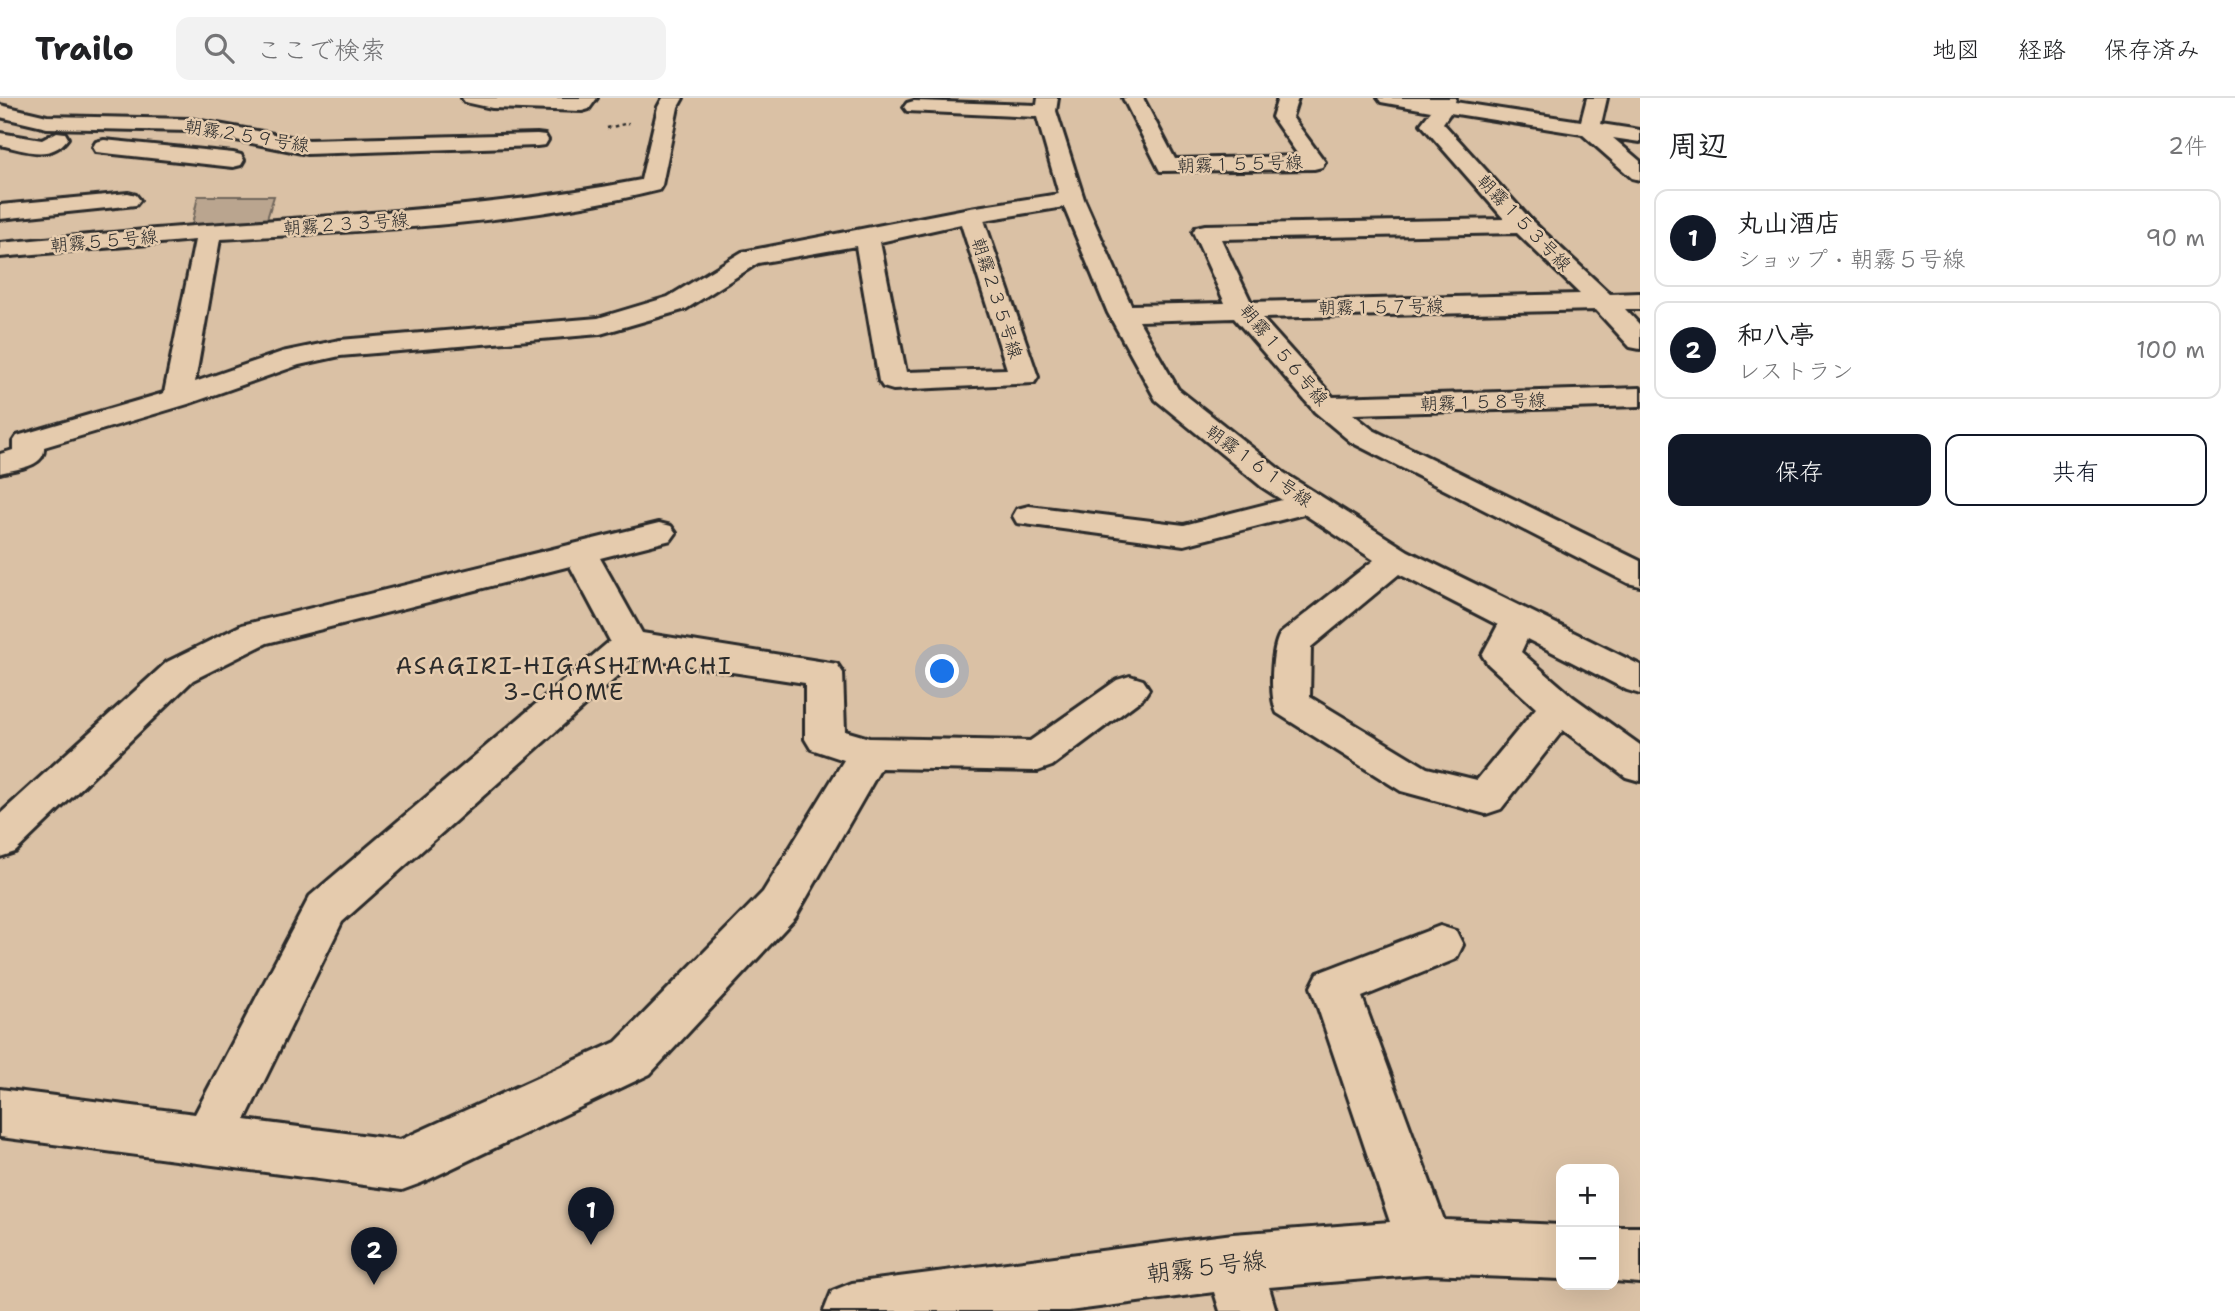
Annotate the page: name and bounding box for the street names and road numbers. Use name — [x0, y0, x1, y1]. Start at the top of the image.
street label: 朝霧２５９号線 — [183, 114, 311, 158]
street label: 朝霧１５５号線 — [1177, 150, 1303, 178]
street label: 朝霧１５３号線 — [1472, 169, 1576, 277]
street label: 朝霧２３３号線 — [282, 208, 410, 240]
street label: 朝霧５５号線 — [49, 224, 159, 258]
street label: 朝霧２３５号線 — [966, 234, 1028, 362]
street label: 朝霧１５７号線 — [1318, 294, 1444, 320]
street label: 朝霧１５６号線 — [1234, 299, 1334, 411]
street label: 朝霧１５８号線 — [1420, 388, 1546, 416]
street label: 朝霧１６１号線 — [1201, 419, 1317, 513]
street label: 朝霧５号線 — [1144, 1244, 1268, 1290]

